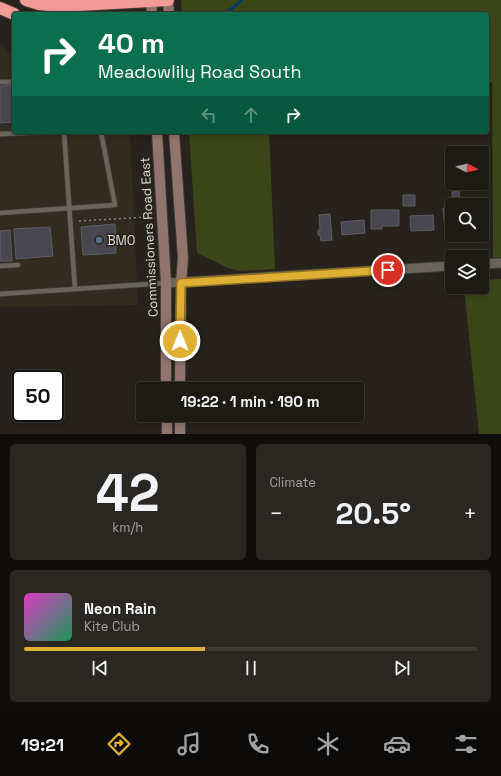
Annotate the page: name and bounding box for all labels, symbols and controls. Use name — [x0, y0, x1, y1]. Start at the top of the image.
text: 40 m — [98, 25, 165, 61]
icon: right — [32, 28, 84, 80]
text: Meadowlily Road South — [98, 60, 301, 83]
icon: left — [198, 104, 220, 126]
icon: ahead — [240, 104, 262, 126]
icon: right — [282, 104, 304, 126]
north arrow — [445, 146, 489, 190]
map controls — [445, 146, 489, 294]
street label: Commissioners Road East — [136, 157, 162, 317]
button: search — [445, 198, 489, 242]
place label: BMO — [107, 232, 136, 249]
marker: BMO — [94, 235, 104, 245]
button: layers — [445, 250, 489, 294]
pin — [371, 253, 405, 287]
icon: arrive — [377, 259, 399, 281]
position arrow — [159, 320, 201, 362]
speed limit sign: 50 — [12, 370, 64, 422]
text: 19:22 · 1 min · 190 m — [180, 392, 320, 411]
text: 42 — [96, 460, 160, 526]
text: Climate — [270, 474, 316, 491]
text: 20.5° — [335, 494, 411, 533]
text: − — [270, 499, 283, 527]
text: + — [463, 499, 477, 527]
text: km/h — [112, 519, 143, 536]
text: Neon Rain — [84, 599, 156, 618]
text: Kite Club — [84, 618, 140, 635]
icon: previous — [89, 657, 111, 679]
icon: pause — [240, 657, 262, 679]
icon: next — [391, 657, 413, 679]
icon: directions — [105, 730, 133, 758]
icon: music — [175, 730, 203, 758]
icon: phone — [244, 730, 272, 758]
icon: climate — [314, 730, 342, 758]
icon: car — [383, 730, 411, 758]
icon: filters — [452, 730, 480, 758]
text: 19:21 — [21, 733, 64, 756]

